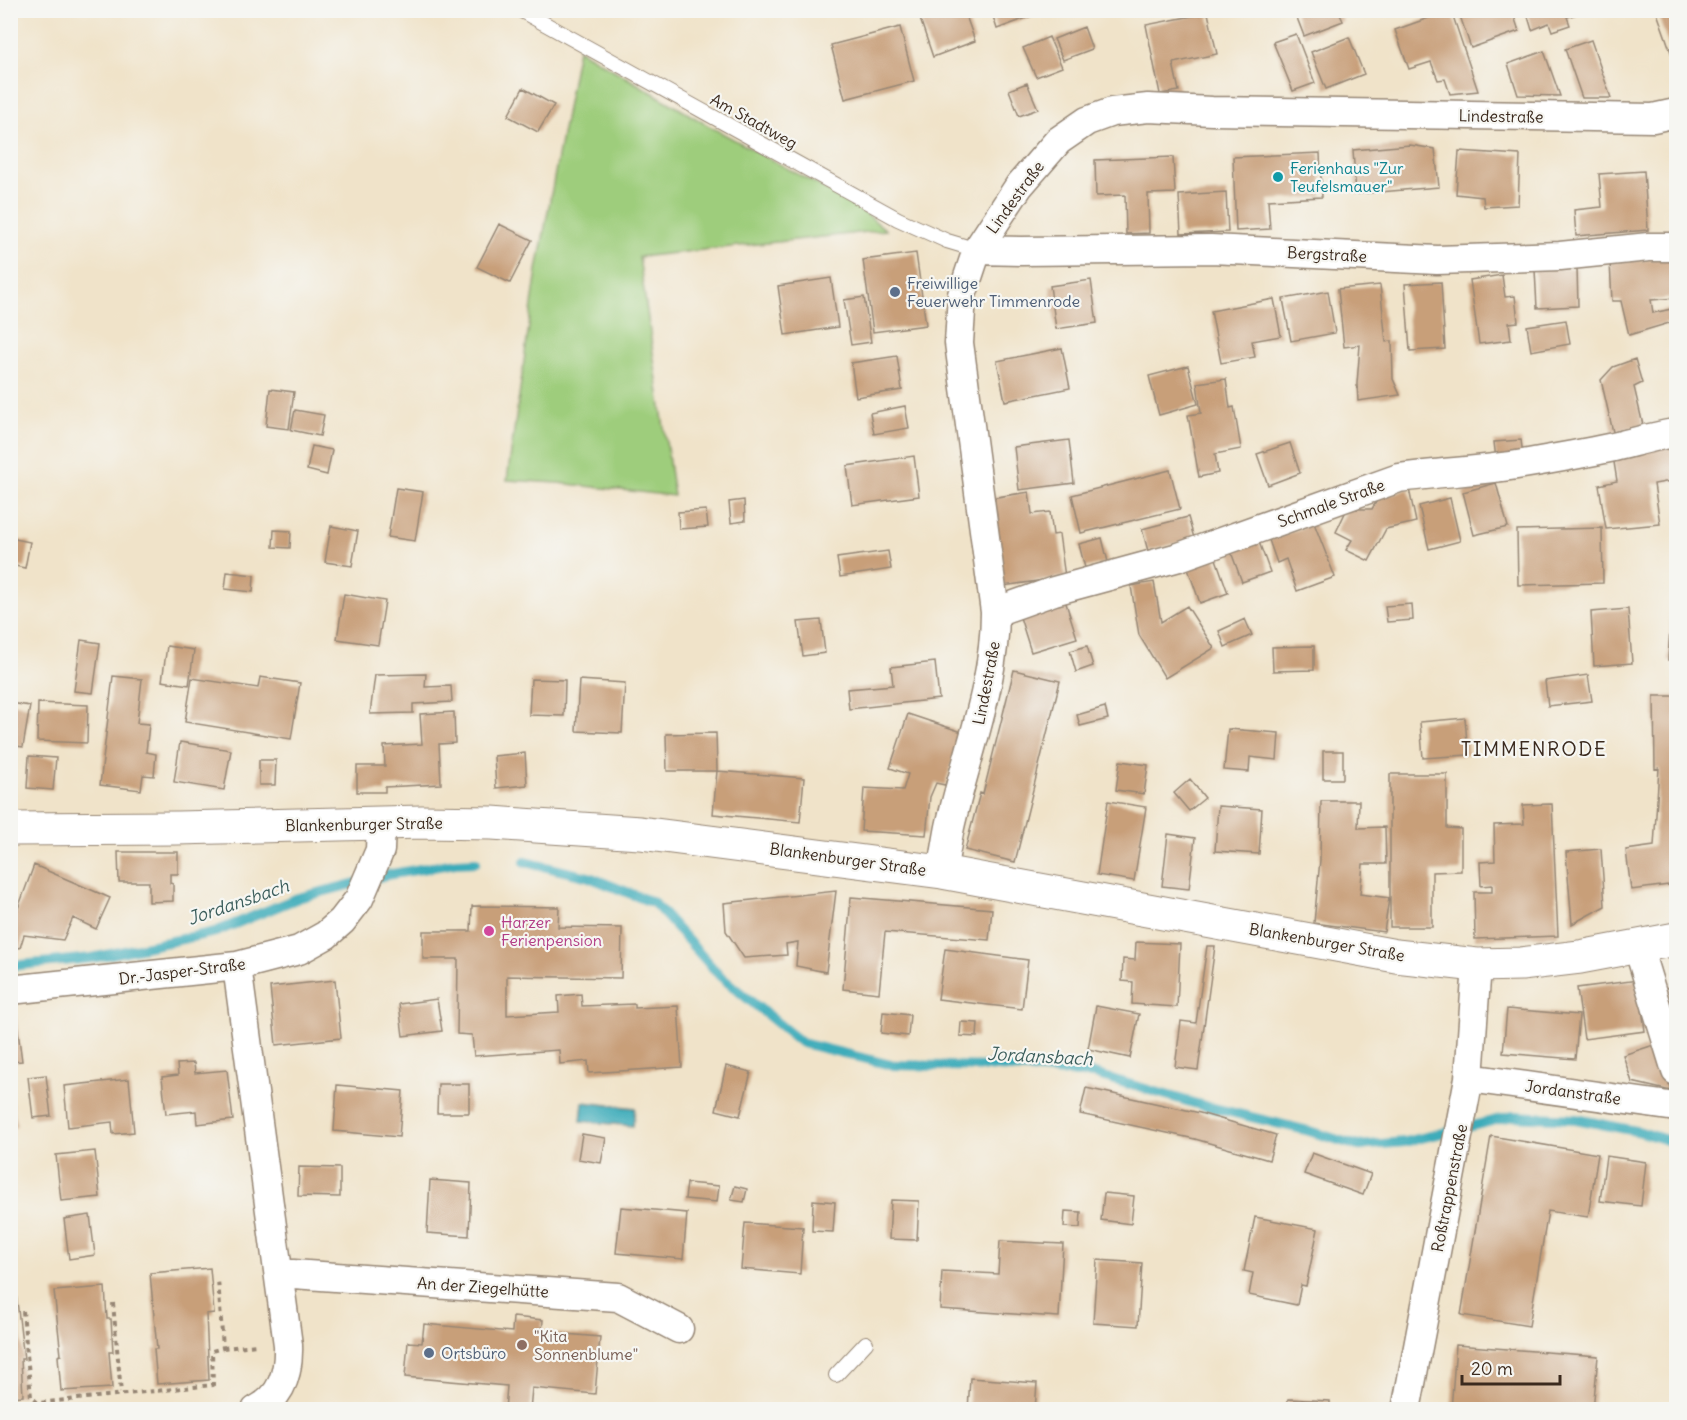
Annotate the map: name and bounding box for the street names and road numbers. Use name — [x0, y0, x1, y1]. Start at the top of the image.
street label: Am Stadtweg — [707, 89, 801, 153]
street label: Lindestraße — [1458, 105, 1544, 127]
street label: Lindestraße — [982, 157, 1048, 237]
street label: Bergstraße — [1287, 242, 1367, 266]
street label: Schmale Straße — [1275, 474, 1387, 532]
street label: Lindestraße — [968, 639, 1004, 727]
street label: Blankenburger Straße — [285, 813, 443, 835]
street label: Blankenburger Straße — [769, 838, 927, 880]
street label: Blankenburger Straße — [1248, 918, 1406, 966]
street label: Dr.-Jasper-Straße — [118, 953, 246, 989]
street label: Jordanstraße — [1524, 1075, 1622, 1109]
street label: Roßtrappenstraße — [1427, 1122, 1471, 1254]
street label: An der Ziegelhütte — [417, 1272, 549, 1302]

